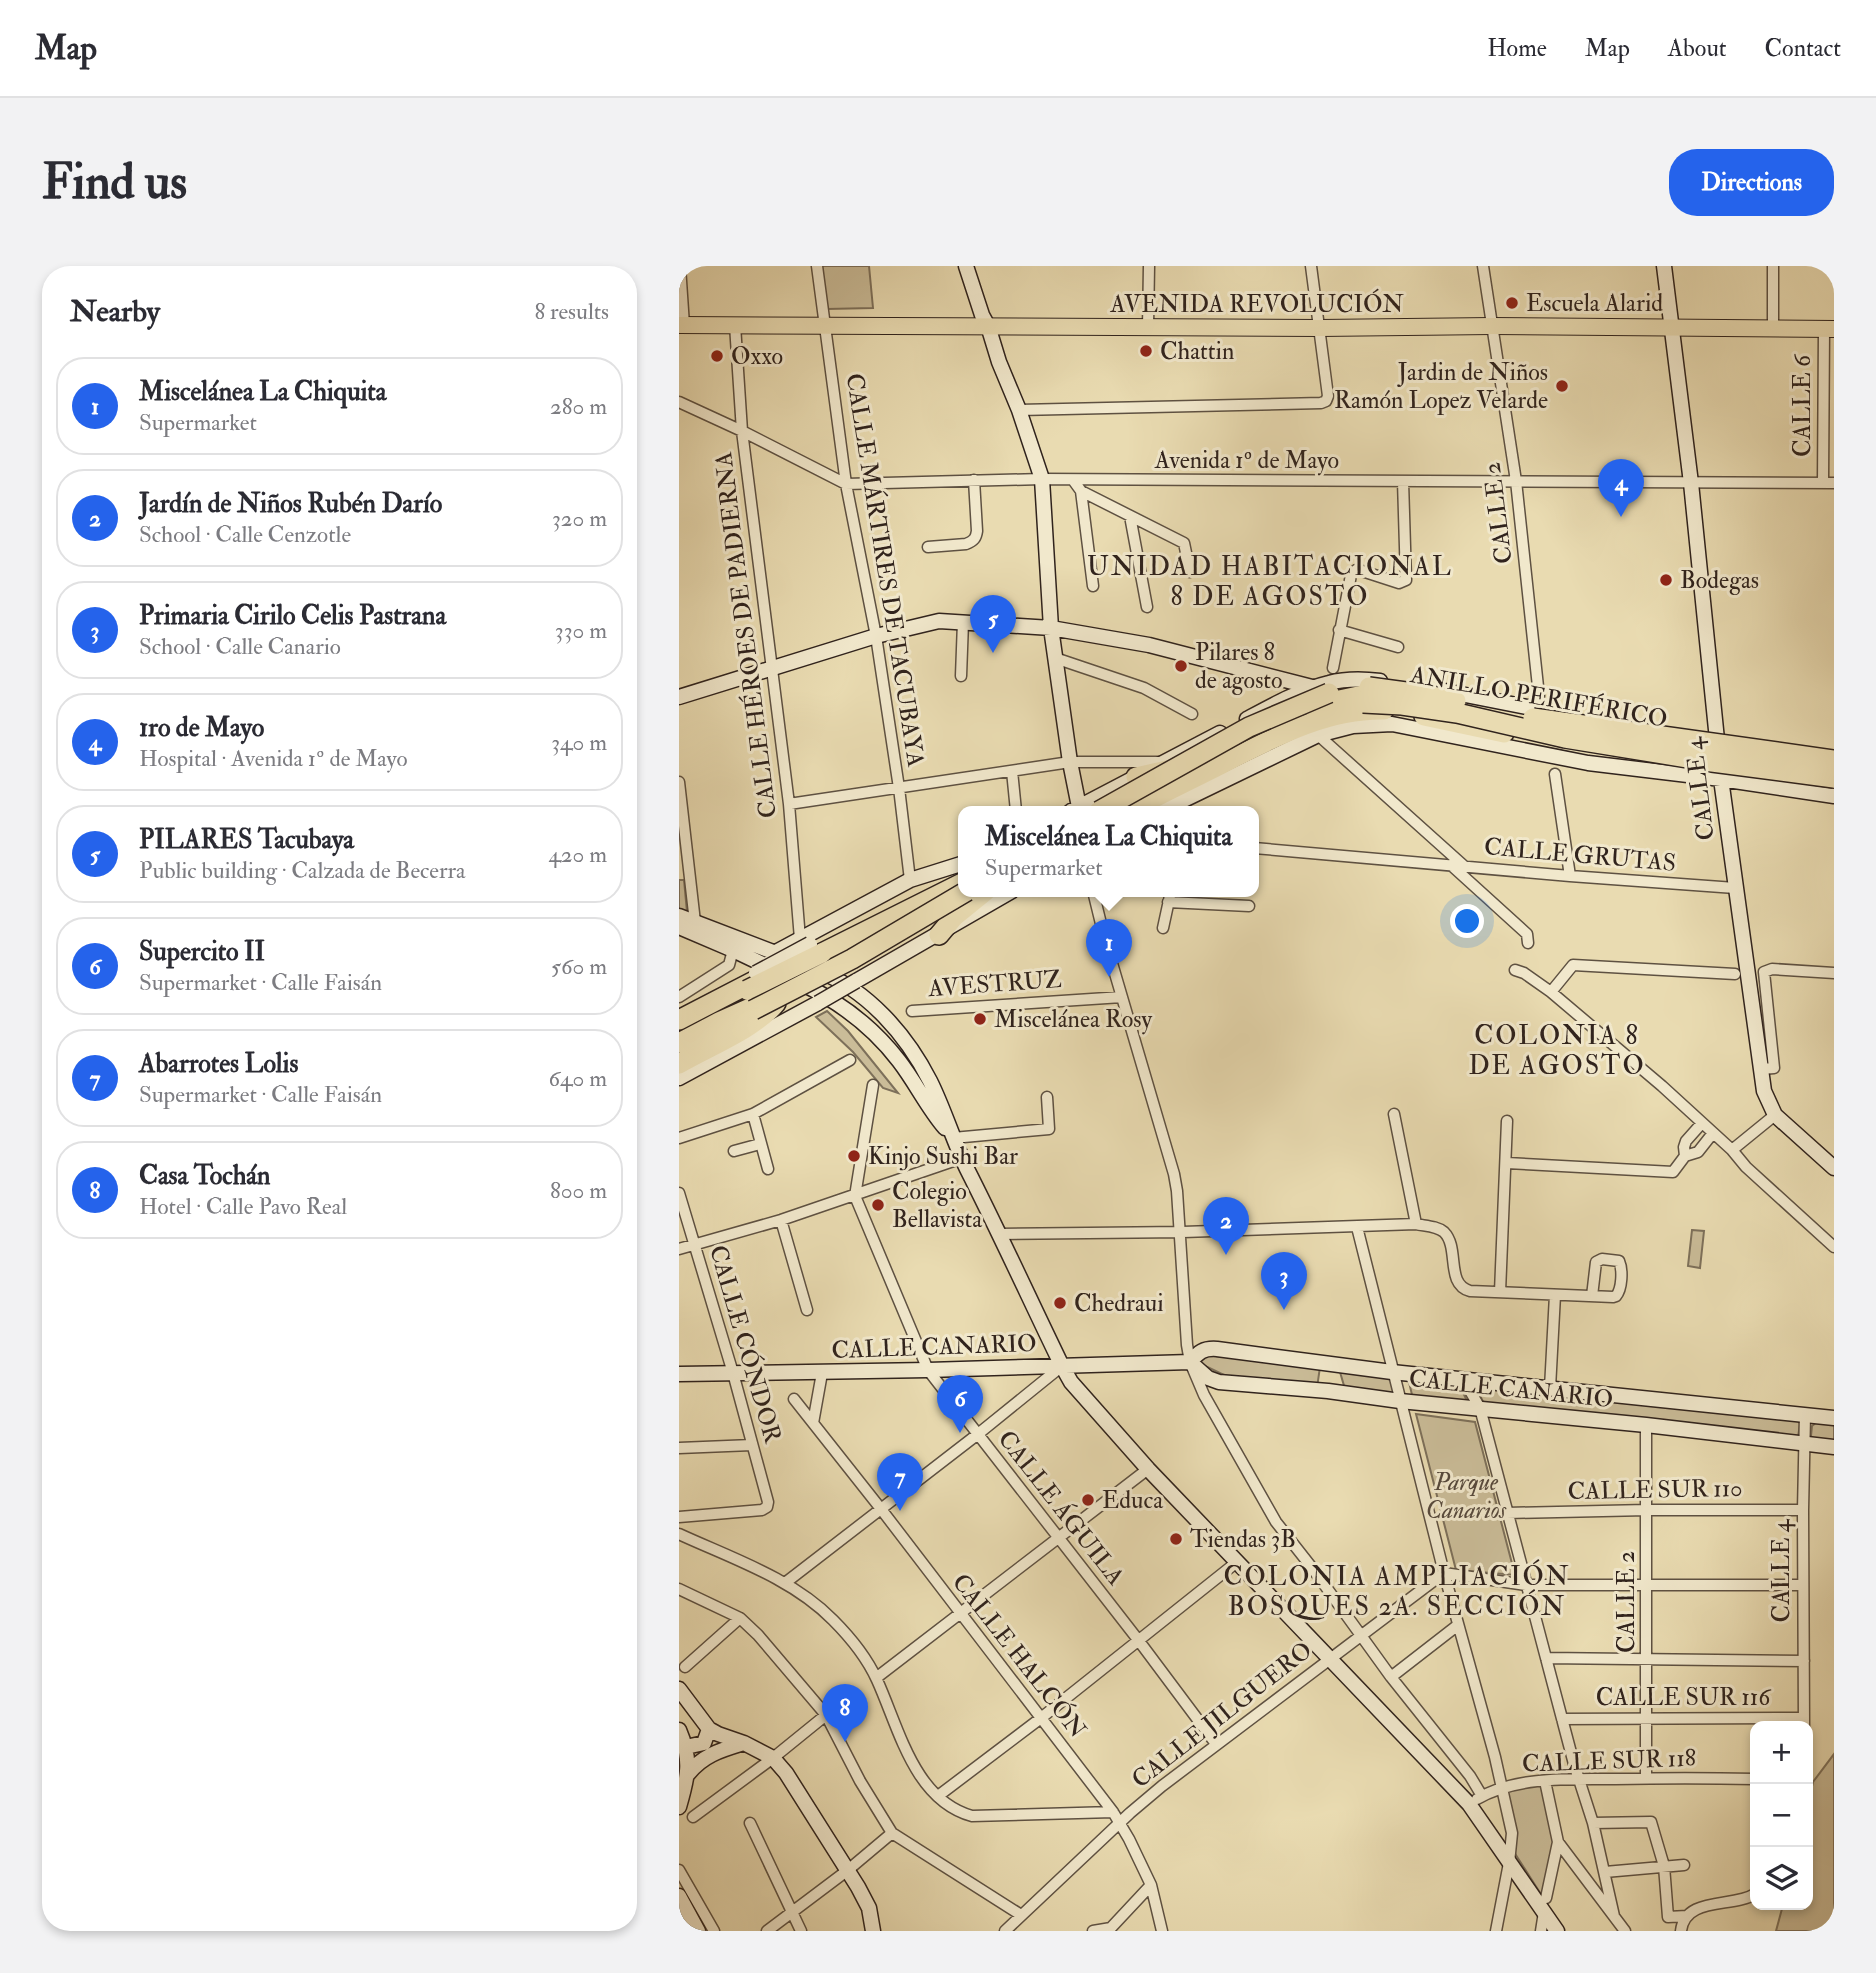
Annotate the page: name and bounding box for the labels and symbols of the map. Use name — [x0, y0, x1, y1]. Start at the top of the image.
street label: AVENIDA REVOLUCIÓN — [1109, 288, 1404, 320]
place label: Escuela Alarid — [1526, 288, 1663, 319]
marker: Escuela Alarid — [1504, 295, 1520, 311]
place label: Chattin — [1160, 336, 1234, 367]
place label: Oxxo — [731, 341, 783, 372]
marker: Chattin — [1138, 343, 1154, 359]
marker: Oxxo — [709, 348, 725, 364]
street label: CALLE 6 — [1787, 353, 1818, 457]
place label: Jardin de Niños Ramón Lopez Velarde — [1334, 357, 1548, 416]
street label: CALLE MÁRTIRES DE TACUBAYA — [839, 371, 932, 769]
marker: Jardin de Niños Ramón Lopez Velarde — [1554, 378, 1570, 394]
street label: Avenida 1º de Mayo — [1154, 445, 1339, 476]
street label: CALLE HÉROES DE PADIERNA — [707, 450, 784, 820]
pin: 4 — [1598, 459, 1644, 517]
street label: CALLE 2 — [1476, 460, 1520, 566]
district label: UNIDAD HABITACIONAL 8 DE AGOSTO — [1087, 551, 1453, 613]
place label: Bodegas — [1680, 565, 1759, 596]
marker: Bodegas — [1658, 572, 1674, 588]
pin: 5 — [970, 595, 1016, 653]
place label: Pilares 8 de agosto — [1195, 637, 1283, 696]
marker: Pilares 8 de agosto — [1173, 658, 1189, 674]
street label: ANILLO PERIFÉRICO — [1407, 658, 1670, 735]
street label: CALLE 4 — [1678, 735, 1722, 842]
street label: CALLE GRUTAS — [1483, 831, 1677, 879]
your location — [1450, 904, 1484, 938]
pin: 1 — [1086, 919, 1132, 977]
street label: AVESTRUZ — [926, 964, 1063, 1004]
place label: Miscelánea Rosy — [994, 1004, 1153, 1035]
marker: Miscelánea Rosy — [972, 1011, 988, 1027]
district label: COLONIA 8 DE AGOSTO — [1468, 1020, 1646, 1082]
place label: Kinjo Sushi Bar — [868, 1141, 1018, 1172]
marker: Kinjo Sushi Bar — [846, 1148, 862, 1164]
place label: Colegio Bellavista — [892, 1176, 983, 1235]
marker: Colegio Bellavista — [870, 1197, 886, 1213]
pin: 2 — [1203, 1197, 1249, 1255]
street label: CALLE CÓNDOR — [702, 1241, 789, 1447]
pin: 3 — [1261, 1252, 1307, 1310]
place label: Chedraui — [1074, 1288, 1164, 1319]
marker: Chedraui — [1052, 1295, 1068, 1311]
street label: CALLE CANARIO — [831, 1328, 1037, 1366]
street label: CALLE CANARIO — [1407, 1363, 1615, 1415]
pin: 6 — [937, 1375, 983, 1433]
street label: CALLE ÁGUILA — [991, 1424, 1132, 1592]
pin: 7 — [877, 1453, 923, 1511]
park label: Parque Canarios — [1426, 1467, 1507, 1526]
street label: CALLE SUR 110 — [1567, 1473, 1743, 1507]
place label: Educa — [1102, 1485, 1164, 1516]
marker: Educa — [1080, 1492, 1096, 1508]
street label: CALLE 4 — [1766, 1519, 1797, 1622]
place label: Tiendas 3B — [1190, 1524, 1296, 1555]
marker: Tiendas 3B — [1168, 1531, 1184, 1547]
street label: CALLE 2 — [1611, 1551, 1642, 1653]
district label: COLONIA AMPLIACIÓN BOSQUES 2A. SECCIÓN — [1223, 1559, 1571, 1623]
street label: CALLE HALCÓN — [945, 1567, 1094, 1745]
street label: CALLE JILGUERO — [1126, 1635, 1318, 1795]
street label: CALLE SUR 116 — [1596, 1682, 1772, 1713]
pin: 8 — [822, 1684, 868, 1742]
street label: CALLE SUR 118 — [1521, 1742, 1697, 1780]

